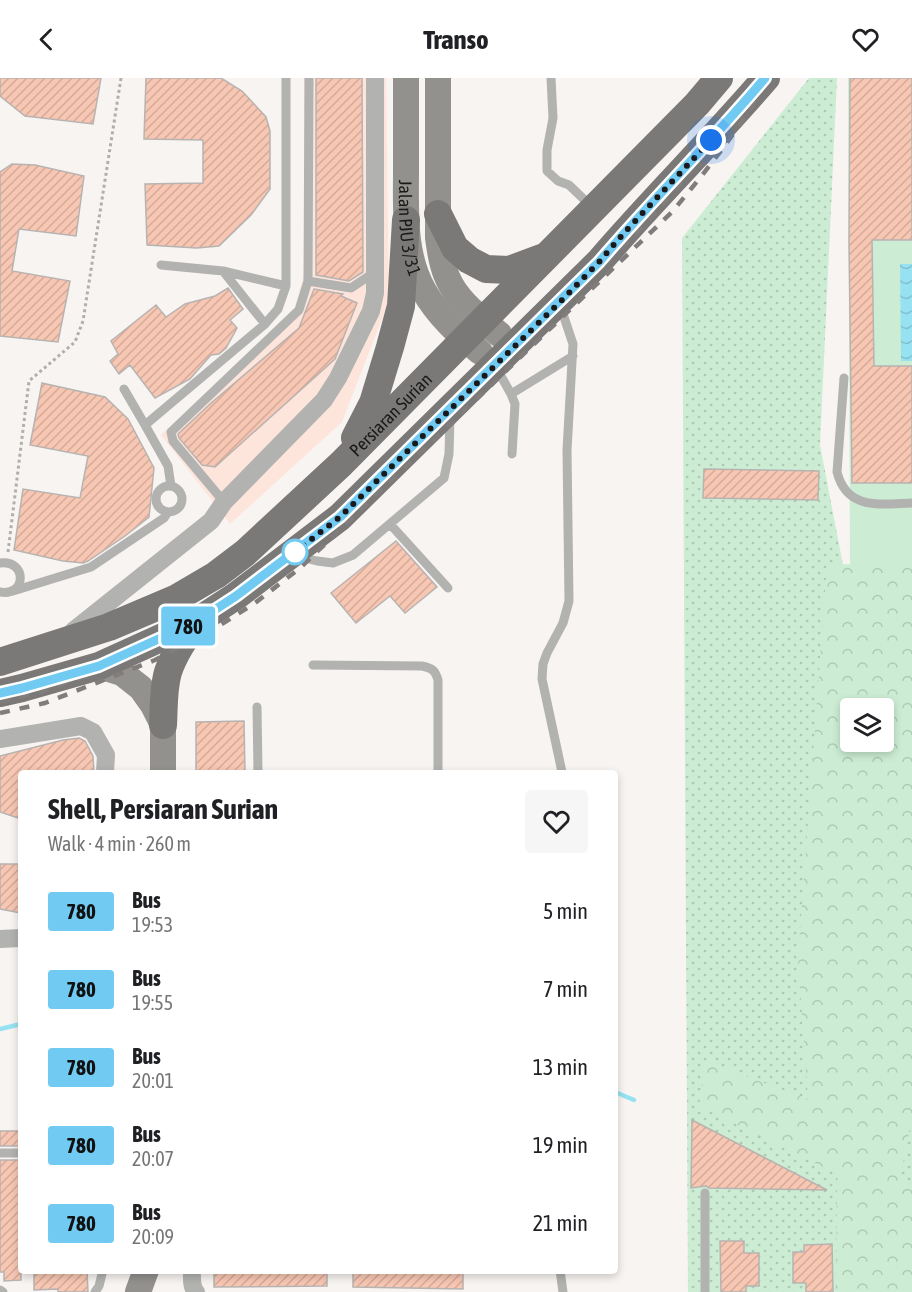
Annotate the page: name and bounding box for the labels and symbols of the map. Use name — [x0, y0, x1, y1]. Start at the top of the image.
your location — [696, 125, 726, 155]
street label: Jalan PJU 3/31 — [395, 180, 426, 278]
street label: Persiaran Surian — [345, 368, 436, 460]
unlabelled marker — [282, 539, 308, 565]
line badge: 780 — [154, 606, 222, 646]

